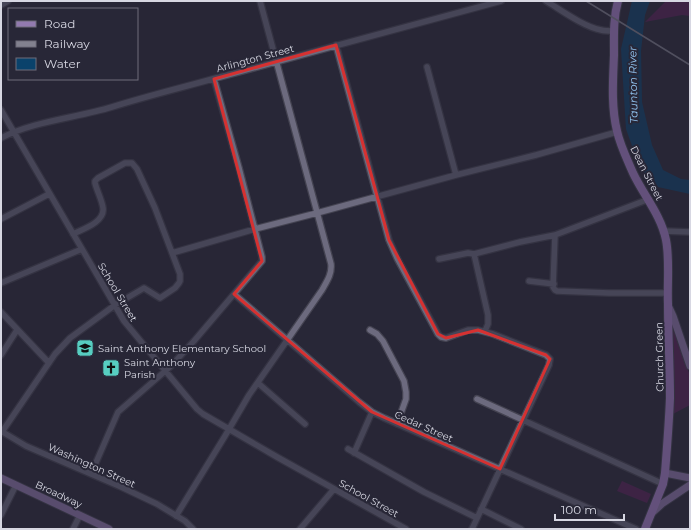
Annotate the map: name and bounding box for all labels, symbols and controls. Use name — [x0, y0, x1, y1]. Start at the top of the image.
legend — [8, 8, 138, 80]
text: Road — [44, 16, 75, 31]
text: Railway — [44, 36, 90, 51]
street label: Arlington Street — [215, 42, 295, 75]
water label: Taunton River — [625, 46, 641, 124]
text: Water — [44, 56, 81, 71]
street label: Dean Street — [627, 144, 666, 203]
street label: School Street — [95, 260, 140, 324]
street label: Church Green — [652, 322, 667, 392]
school or university icon: Saint Anthony Elementary School — [75, 338, 95, 358]
place label: Saint Anthony Elementary School — [98, 342, 266, 355]
place label: Saint Anthony Parish — [124, 356, 196, 381]
church icon: Saint Anthony Parish — [101, 358, 121, 378]
street label: Cedar Street — [393, 408, 455, 445]
street label: Washington Street — [46, 440, 137, 491]
street label: School Street — [337, 477, 401, 520]
street label: Broadway — [33, 478, 85, 511]
scale bar — [555, 496, 624, 522]
text: 100 m — [561, 502, 597, 517]

